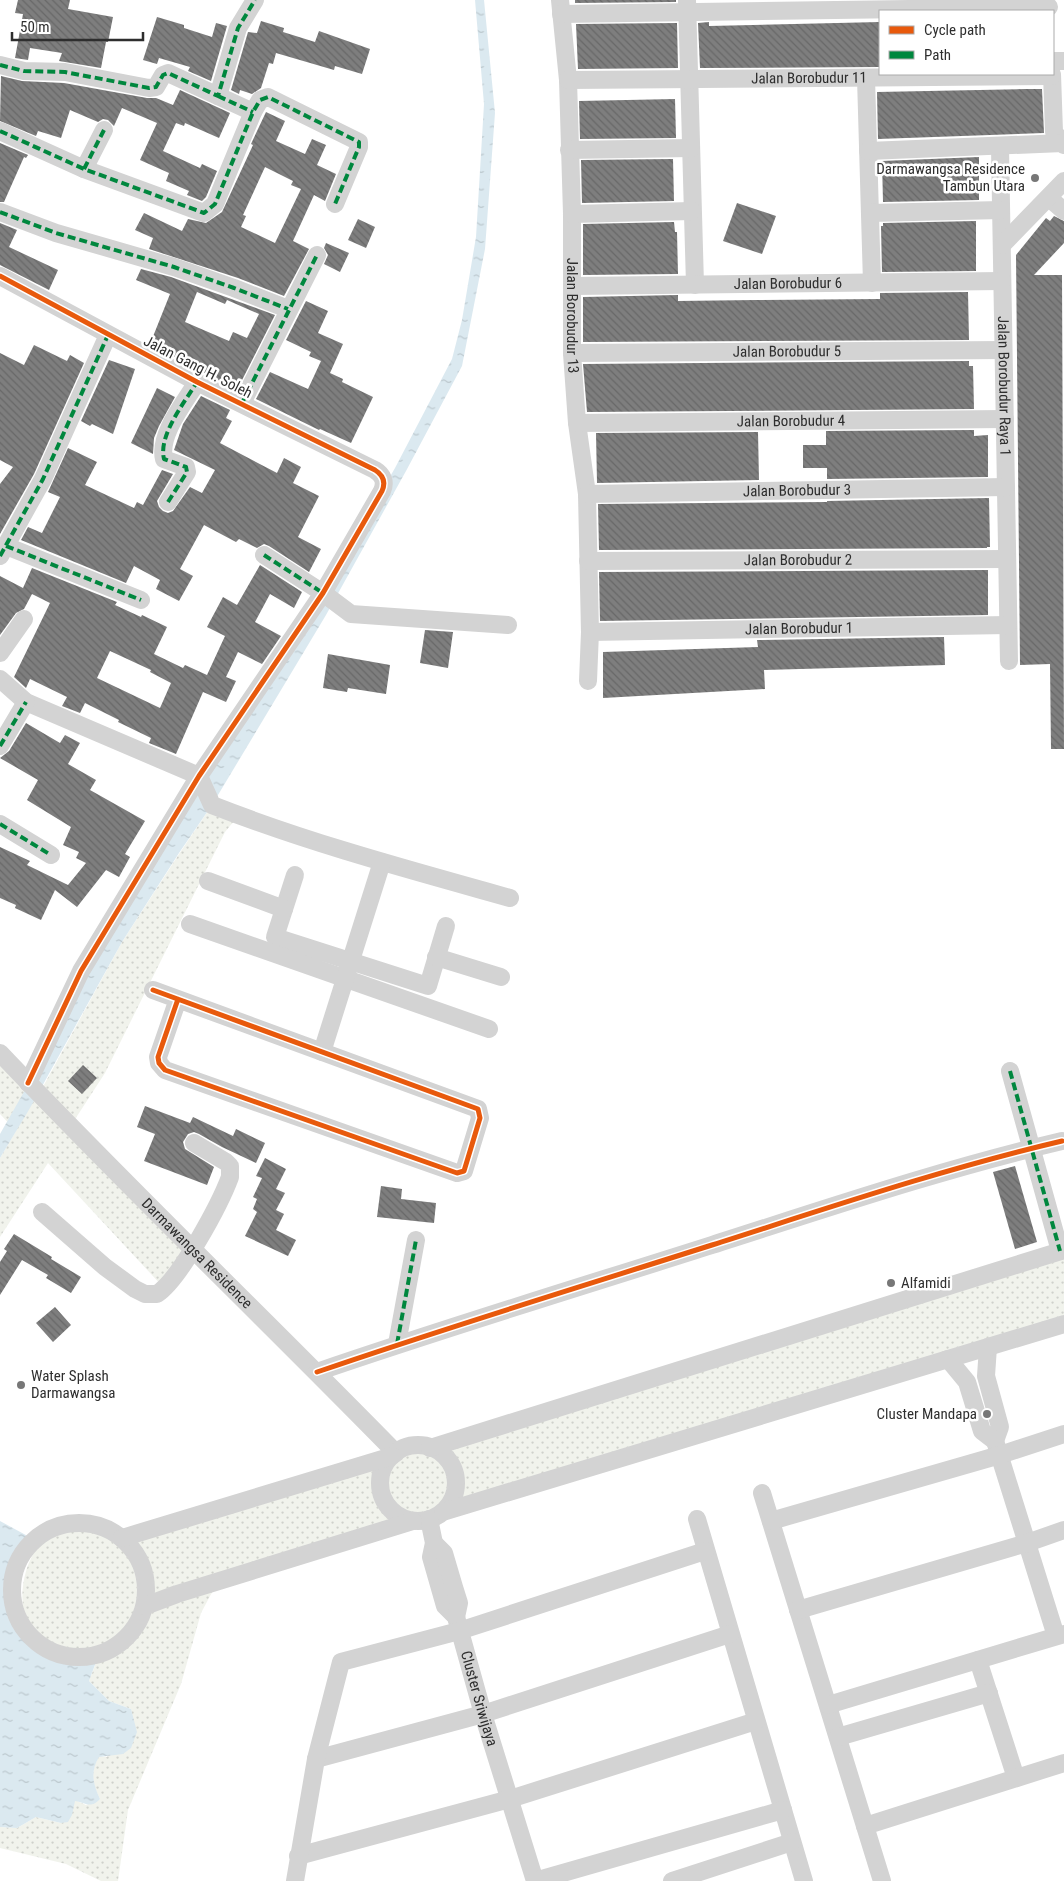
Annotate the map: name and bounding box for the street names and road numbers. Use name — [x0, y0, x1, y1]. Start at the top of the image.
street label: Jalan Borobudur 11 — [751, 69, 867, 87]
street label: Jalan Borobudur 13 — [563, 258, 582, 374]
street label: Jalan Borobudur 6 — [734, 274, 842, 293]
street label: Jalan Borobudur Raya 1 — [994, 316, 1014, 456]
street label: Jalan Gang H. Soleh — [141, 332, 255, 402]
street label: Jalan Borobudur 5 — [733, 342, 841, 361]
street label: Jalan Borobudur 4 — [737, 411, 845, 431]
street label: Jalan Borobudur 3 — [743, 481, 851, 500]
street label: Jalan Borobudur 2 — [744, 551, 852, 569]
street label: Jalan Borobudur 1 — [745, 619, 853, 638]
street label: Darmawangsa Residence — [138, 1194, 256, 1312]
street label: Cluster Sriwijaya — [457, 1649, 501, 1748]

